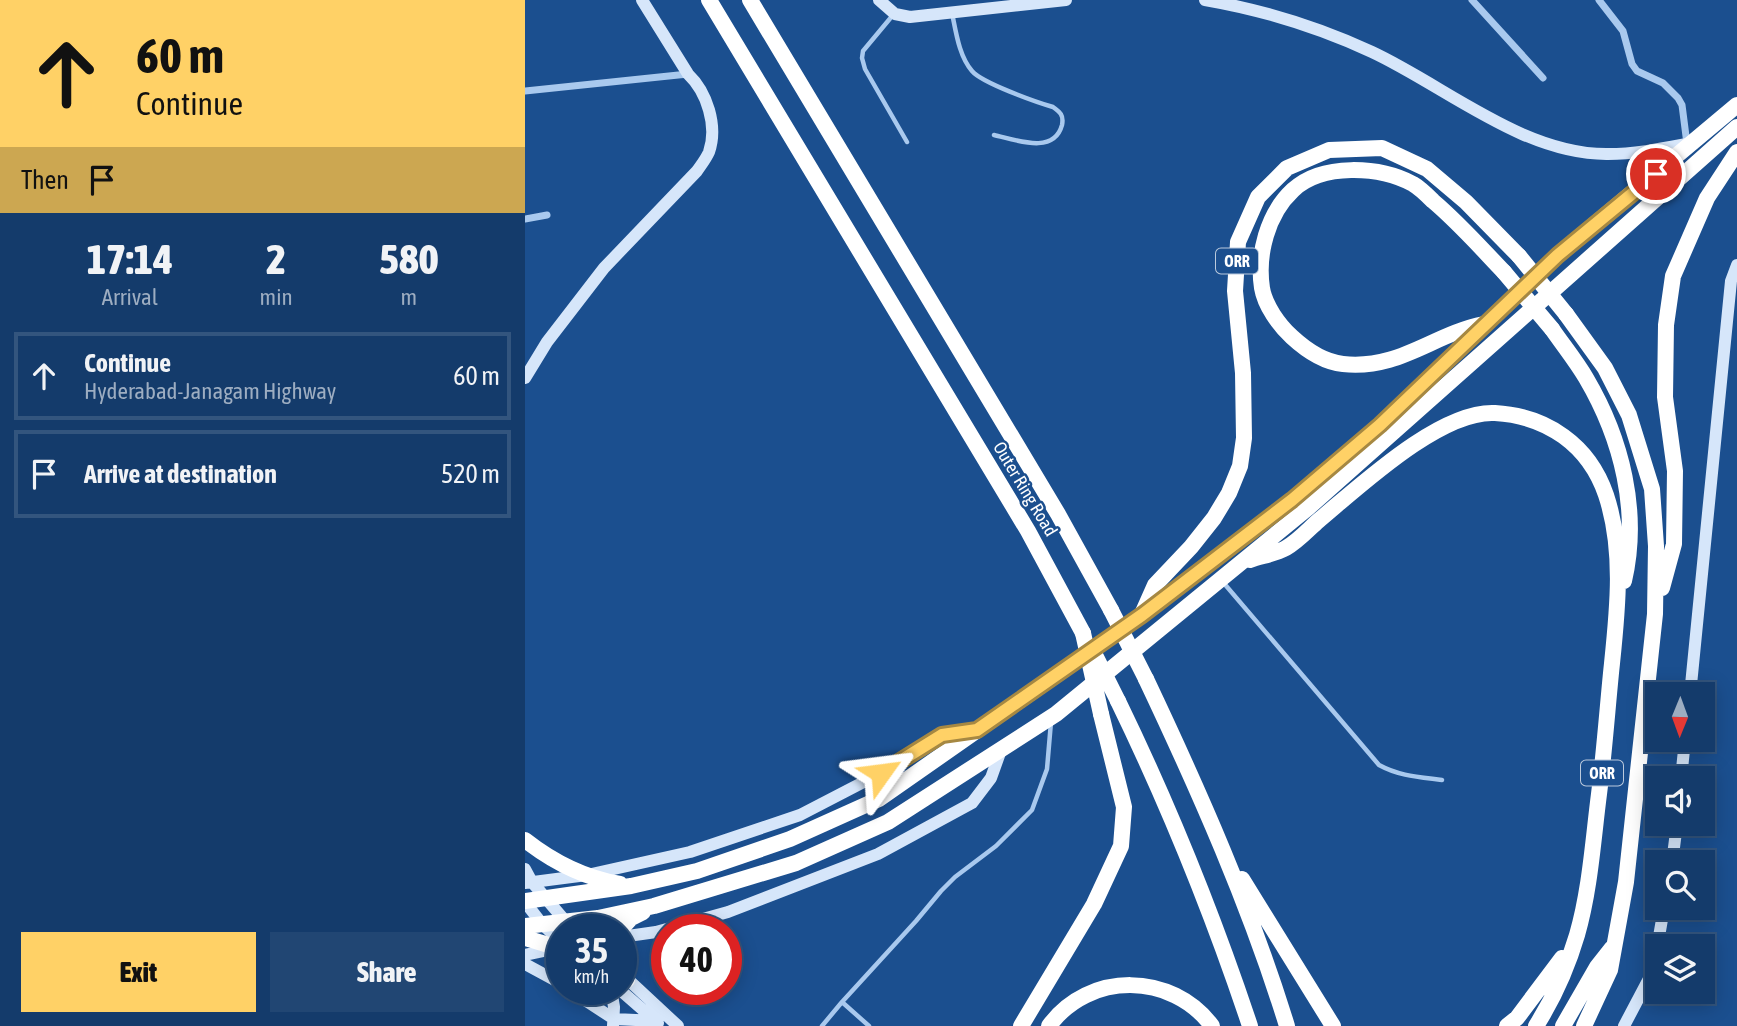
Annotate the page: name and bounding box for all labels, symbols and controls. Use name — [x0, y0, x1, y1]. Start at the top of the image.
text: 60 m — [136, 27, 224, 83]
icon: ahead — [21, 28, 112, 119]
text: Continue — [136, 85, 243, 122]
pin — [1626, 144, 1686, 204]
icon: arrive — [1637, 155, 1675, 193]
icon: arrive — [83, 161, 121, 199]
text: Then — [21, 165, 69, 195]
text: 17:14 — [87, 235, 173, 283]
text: 2 — [266, 235, 286, 283]
text: 580 — [379, 235, 438, 283]
road number: ORR — [1216, 248, 1258, 274]
text: Arrival — [102, 284, 158, 310]
text: min — [260, 284, 293, 310]
text: m — [401, 284, 417, 310]
text: Continue — [84, 348, 171, 378]
icon: ahead — [25, 357, 63, 395]
text: 60 m — [453, 361, 500, 391]
text: Hyderabad-Janagam Highway — [84, 378, 336, 404]
street label: Outer Ring Road — [989, 438, 1062, 540]
icon: arrive — [25, 455, 63, 493]
text: Arrive at destination — [84, 459, 277, 489]
text: 520 m — [441, 459, 500, 489]
north arrow — [1645, 682, 1715, 752]
map controls — [1645, 682, 1715, 1004]
position arrow — [844, 736, 918, 810]
road number: ORR — [1581, 760, 1623, 786]
button: sound — [1645, 766, 1715, 836]
button: search — [1645, 850, 1715, 920]
speed limit sign: 40 — [651, 914, 742, 1005]
text: 35 — [575, 930, 608, 970]
button: Exit — [21, 932, 256, 1012]
button: Share — [270, 932, 504, 1012]
button: layers — [1645, 934, 1715, 1004]
text: km/h — [574, 966, 609, 987]

